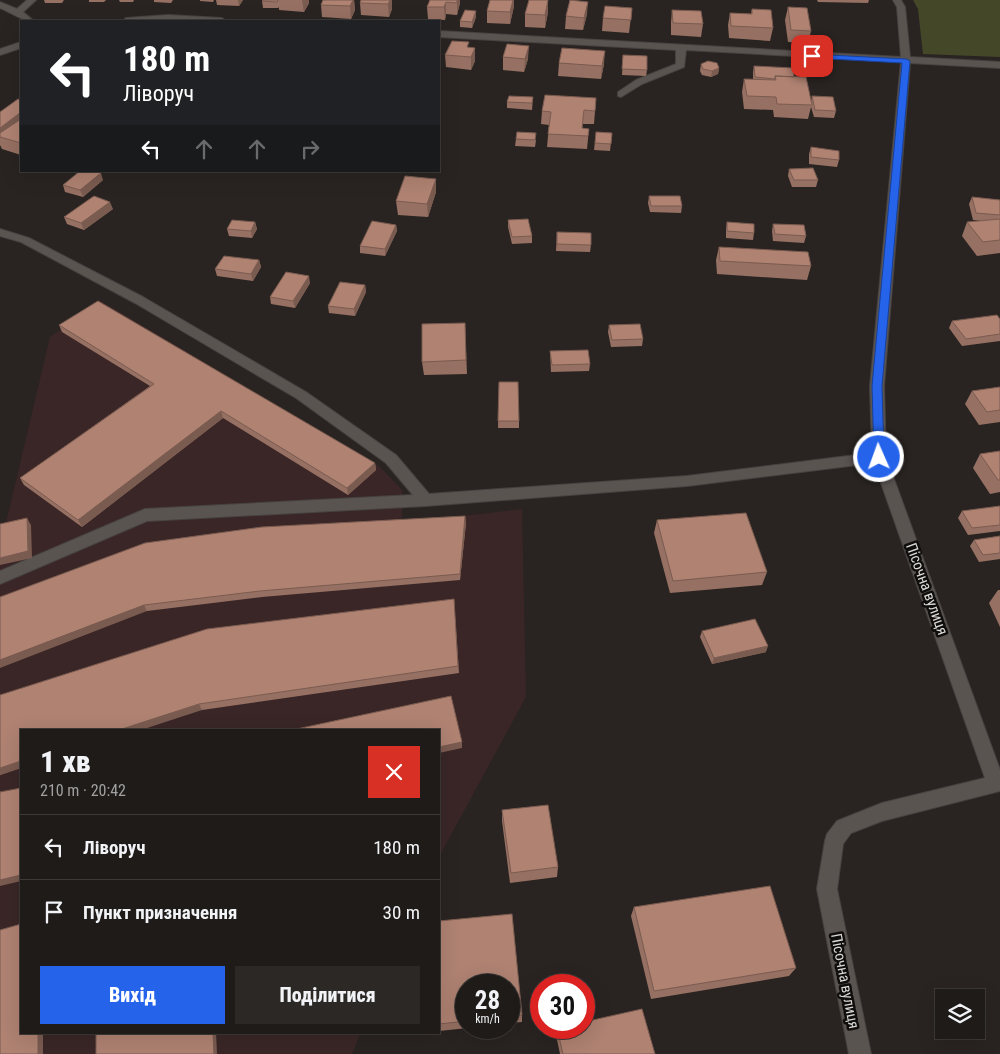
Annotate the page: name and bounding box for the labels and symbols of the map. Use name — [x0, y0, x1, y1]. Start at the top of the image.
pin — [791, 35, 833, 77]
position arrow — [852, 430, 904, 482]
street label: Пісочна вулиця — [902, 541, 952, 637]
street label: Пісочна вулиця — [827, 932, 863, 1030]
speed limit sign: 30 — [530, 974, 595, 1039]

